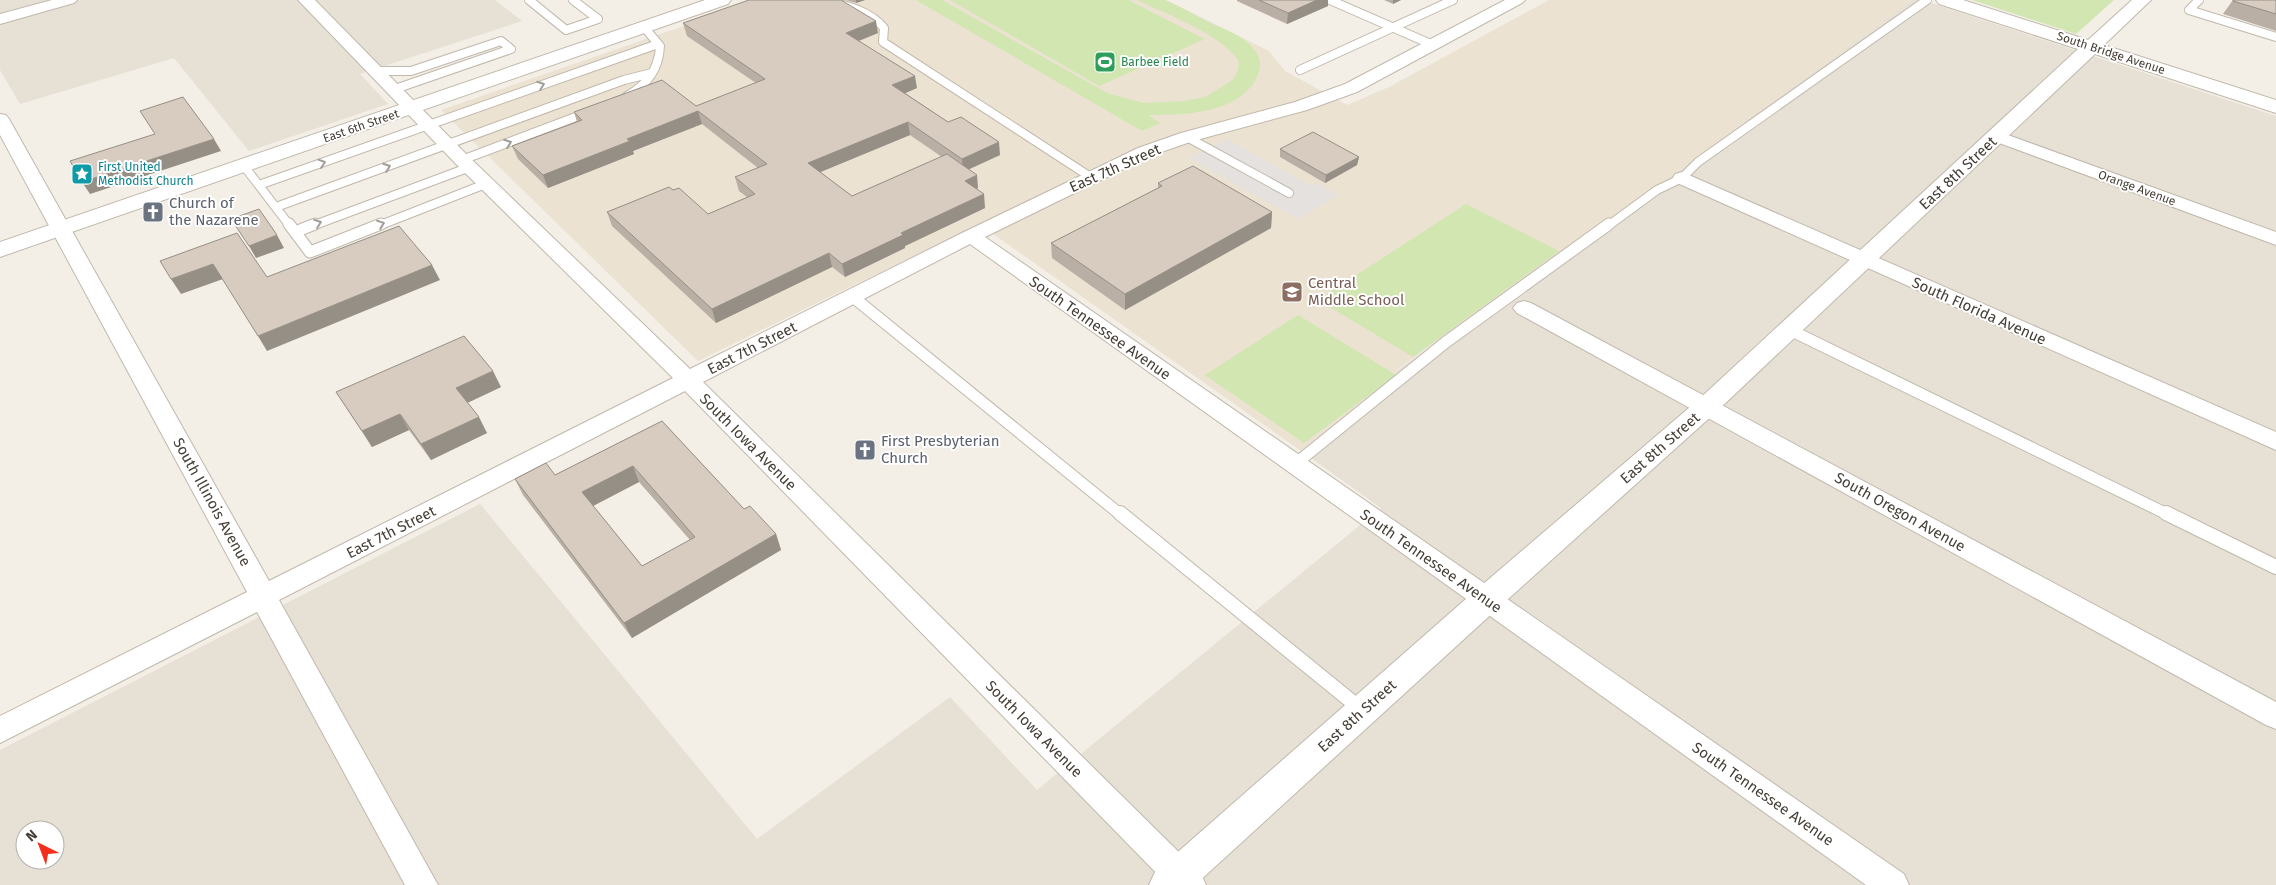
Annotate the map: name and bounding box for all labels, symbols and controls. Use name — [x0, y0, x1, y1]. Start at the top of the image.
street label: South Bridge Avenue — [2055, 29, 2167, 77]
sports icon: Barbee Field — [1093, 50, 1117, 74]
place label: Barbee Field — [1121, 55, 1189, 69]
one-way arrow — [536, 81, 545, 91]
street label: East 6th Street — [321, 106, 401, 146]
street label: East 8th Street — [1916, 132, 2001, 213]
one-way arrow — [503, 139, 512, 149]
street label: East 7th Street — [1067, 140, 1164, 196]
one-way arrow — [317, 159, 326, 169]
place label: First United Methodist Church — [98, 160, 194, 188]
place icon: First United Methodist Church — [70, 162, 94, 186]
one-way arrow — [383, 163, 391, 173]
street label: Orange Avenue — [2096, 167, 2178, 209]
place label: Church of the Nazarene — [169, 194, 259, 229]
church icon: Church of the Nazarene — [141, 200, 165, 224]
one-way arrow — [313, 219, 322, 229]
one-way arrow — [376, 220, 385, 230]
street label: South Tennessee Avenue — [1026, 272, 1174, 384]
street label: South Florida Avenue — [1909, 273, 2049, 349]
place label: Central Middle School — [1308, 274, 1405, 309]
school or university icon: Central Middle School — [1280, 280, 1304, 304]
street label: East 7th Street — [704, 318, 800, 378]
street label: South Iowa Avenue — [696, 390, 800, 494]
street label: East 8th Street — [1617, 408, 1704, 487]
place label: First Presbyterian Church — [881, 432, 1000, 467]
street label: South Illinois Avenue — [169, 435, 255, 569]
church icon: First Presbyterian Church — [853, 438, 877, 462]
street label: South Oregon Avenue — [1832, 469, 1968, 555]
street label: East 7th Street — [343, 502, 439, 562]
street label: South Tennessee Avenue — [1357, 505, 1505, 617]
street label: East 8th Street — [1314, 676, 1400, 756]
street label: South Iowa Avenue — [982, 677, 1086, 781]
street label: South Tennessee Avenue — [1689, 738, 1837, 850]
north arrow — [15, 820, 65, 870]
text: N — [22, 826, 41, 845]

